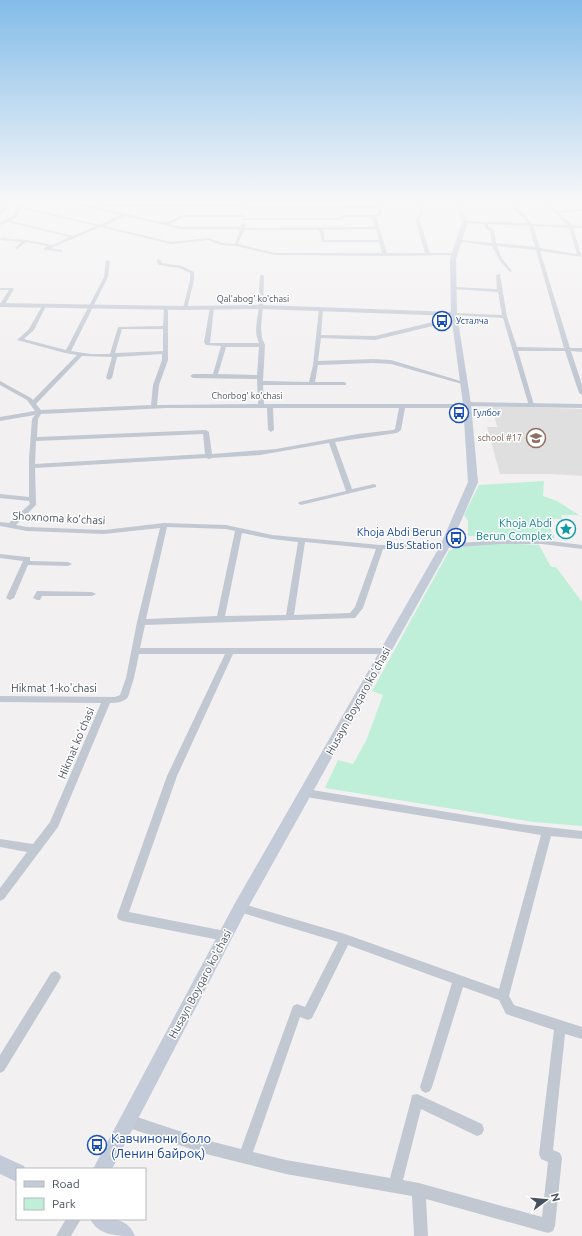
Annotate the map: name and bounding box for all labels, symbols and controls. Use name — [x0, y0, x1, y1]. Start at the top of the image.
street label: Qal'abog' ko'chasi — [217, 294, 289, 304]
bus stop icon: Усталча — [431, 310, 453, 332]
place label: Усталча — [456, 316, 488, 326]
street label: Сhorbog' ko'chasi — [212, 391, 282, 401]
bus stop icon: Гулбоғ — [448, 402, 470, 424]
place label: Гулбоғ — [473, 408, 501, 418]
school or university icon: school #17 — [525, 427, 547, 449]
place label: school #17 — [478, 433, 522, 443]
street label: Shoxnoma ko'chasi — [12, 510, 106, 526]
place label: Khoja Abdi Berun Complex — [476, 517, 552, 542]
place icon: Khoja Abdi Berun Complex — [555, 518, 577, 540]
place label: Khoja Abdi Berun Bus Station — [357, 526, 442, 551]
bus stop icon: Khoja Abdi Berun Bus Station — [445, 527, 467, 549]
street label: Husayn Boyqaro ko'chasi — [323, 645, 393, 757]
street label: Hikmat 1-ko'chasi — [11, 682, 97, 694]
street label: Hikmat ko'chasi — [56, 705, 96, 781]
street label: Husayn Boyqaro ko'chasi — [166, 928, 234, 1040]
place label: Кавчинони боло (Ленин байроқ) — [111, 1131, 211, 1161]
bus stop icon: Кавчинони боло (Ленин байроқ) — [86, 1134, 108, 1156]
legend — [16, 1168, 146, 1220]
text: Road — [52, 1177, 80, 1190]
north arrow — [526, 1180, 566, 1220]
text: N — [549, 1192, 563, 1203]
text: Park — [52, 1197, 76, 1210]

